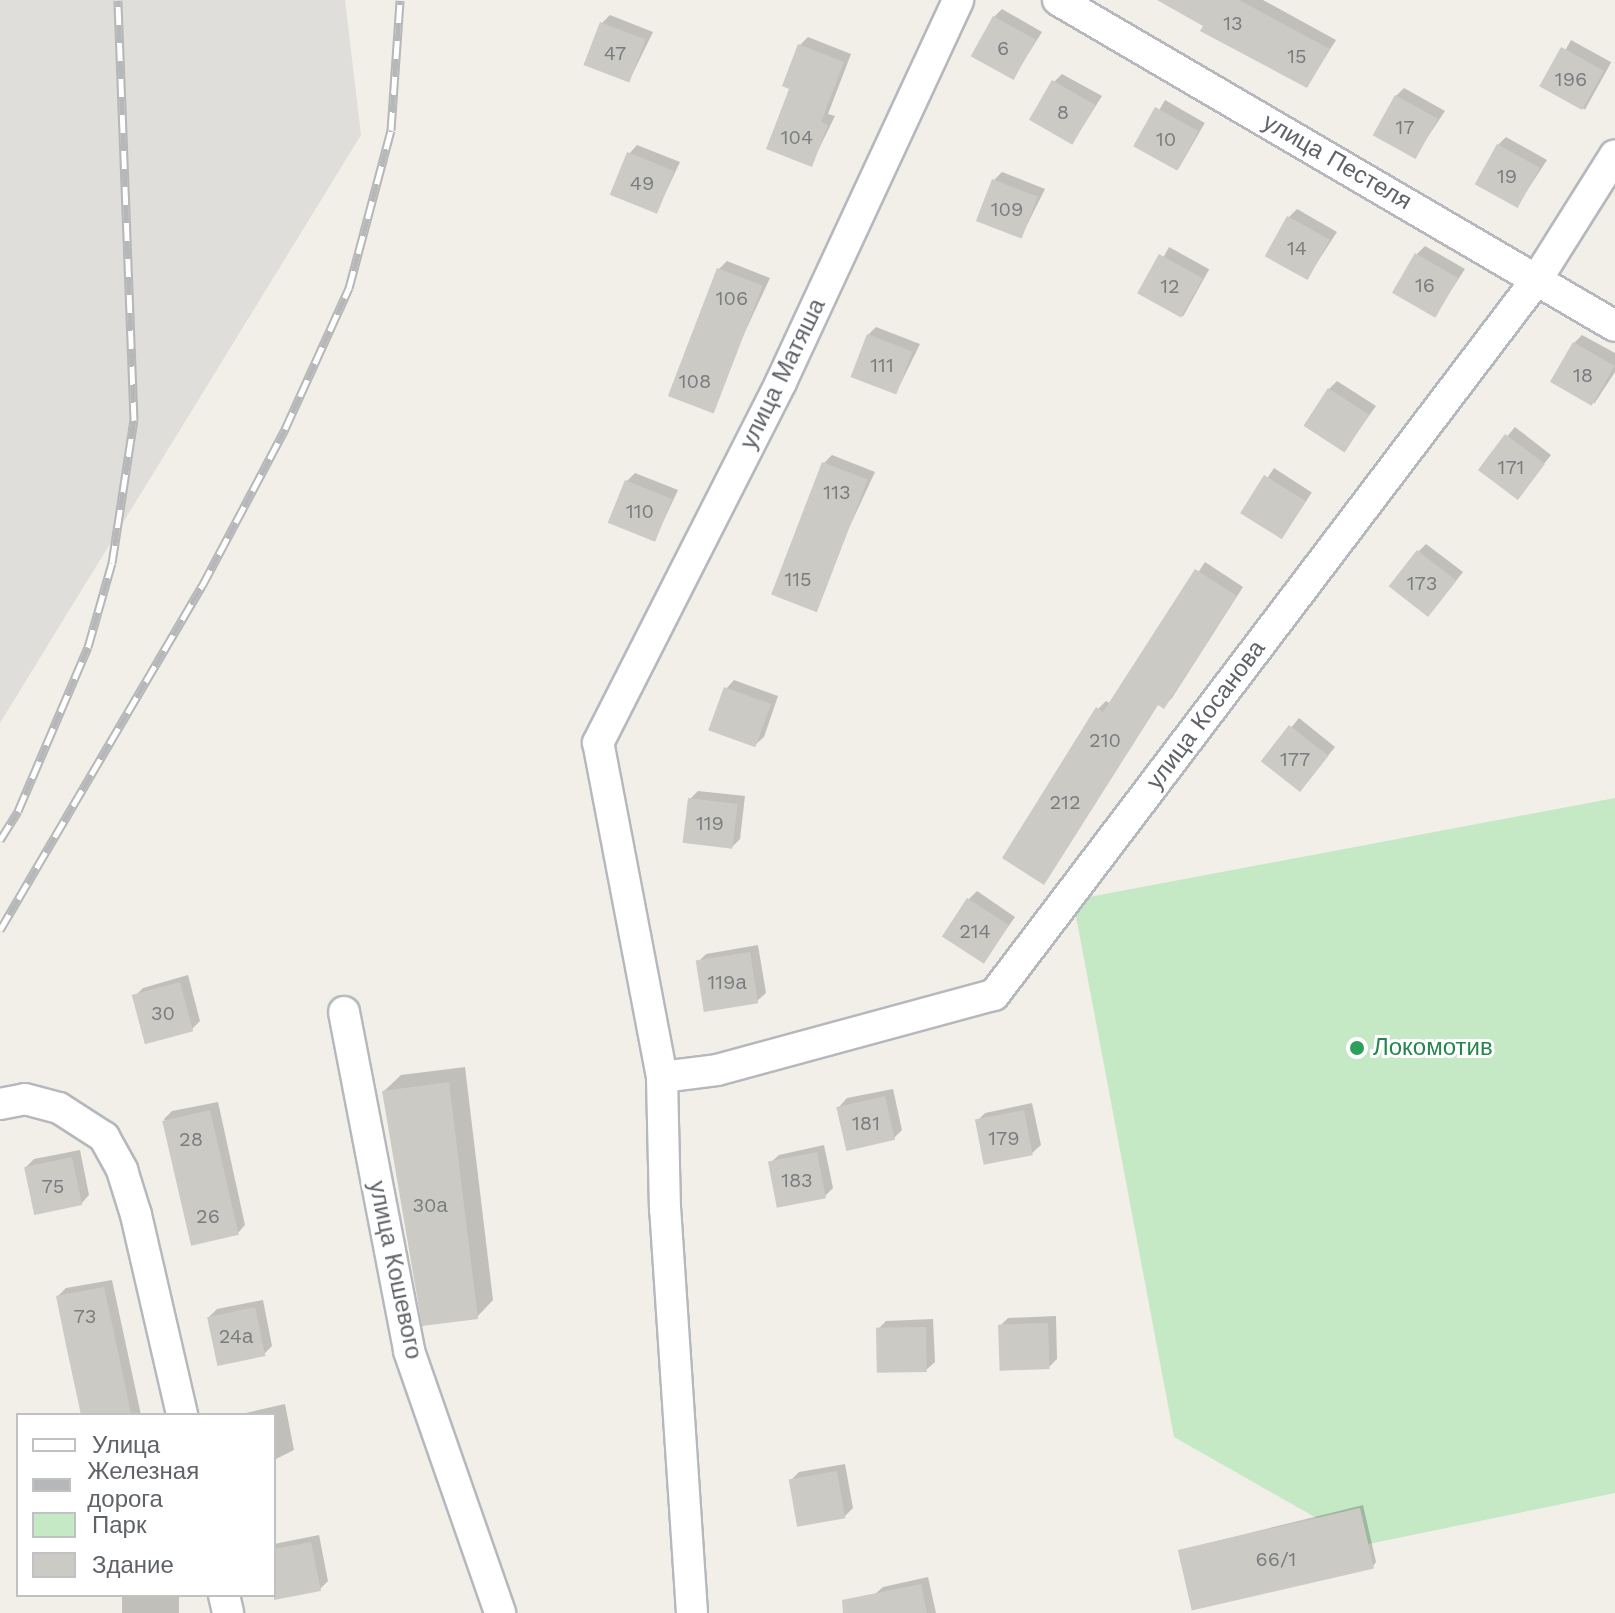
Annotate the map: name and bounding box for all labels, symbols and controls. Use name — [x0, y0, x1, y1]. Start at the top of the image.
house number: 13 — [1223, 11, 1243, 35]
house number: 6 — [997, 36, 1009, 60]
house number: 47 — [604, 41, 626, 65]
house number: 15 — [1287, 44, 1307, 68]
house number: 196 — [1555, 67, 1587, 91]
house number: 8 — [1057, 100, 1069, 124]
street label: улица Пестеля — [1257, 108, 1417, 216]
house number: 17 — [1395, 115, 1415, 139]
house number: 104 — [781, 125, 813, 149]
house number: 10 — [1156, 127, 1176, 151]
house number: 19 — [1497, 164, 1517, 188]
house number: 49 — [630, 171, 654, 195]
house number: 109 — [991, 197, 1023, 221]
house number: 14 — [1287, 236, 1307, 260]
house number: 16 — [1415, 273, 1435, 297]
house number: 12 — [1160, 274, 1180, 298]
house number: 106 — [716, 286, 748, 310]
street label: улица Матяша — [734, 294, 832, 454]
house number: 111 — [870, 353, 894, 377]
house number: 18 — [1573, 363, 1593, 387]
house number: 108 — [679, 369, 711, 393]
house number: 171 — [1498, 455, 1524, 479]
house number: 113 — [823, 480, 851, 504]
house number: 110 — [626, 499, 654, 523]
house number: 115 — [784, 567, 812, 591]
house number: 173 — [1407, 571, 1437, 595]
street label: улица Косанова — [1141, 635, 1271, 795]
house number: 210 — [1089, 728, 1121, 752]
house number: 177 — [1280, 747, 1310, 771]
house number: 212 — [1049, 790, 1081, 814]
house number: 119 — [696, 811, 724, 835]
house number: 214 — [959, 919, 991, 943]
house number: 119а — [707, 970, 747, 994]
house number: 30 — [151, 1001, 175, 1025]
place label: Локомотив — [1373, 1034, 1493, 1062]
marker: Локомотив — [1348, 1039, 1366, 1057]
house number: 181 — [852, 1111, 880, 1135]
house number: 179 — [988, 1126, 1020, 1150]
house number: 28 — [179, 1127, 203, 1151]
house number: 183 — [781, 1168, 813, 1192]
house number: 75 — [42, 1174, 64, 1198]
street label: улица Кошевого — [362, 1178, 428, 1362]
house number: 30а — [412, 1193, 448, 1217]
house number: 26 — [196, 1204, 220, 1228]
house number: 73 — [74, 1304, 96, 1328]
house number: 24а — [219, 1324, 253, 1348]
legend — [16, 1413, 276, 1597]
text: Улица — [92, 1431, 160, 1459]
text: Железная дорога — [87, 1457, 199, 1513]
text: Парк — [92, 1511, 146, 1539]
house number: 66/1 — [1256, 1547, 1296, 1571]
text: Здание — [92, 1551, 174, 1579]

